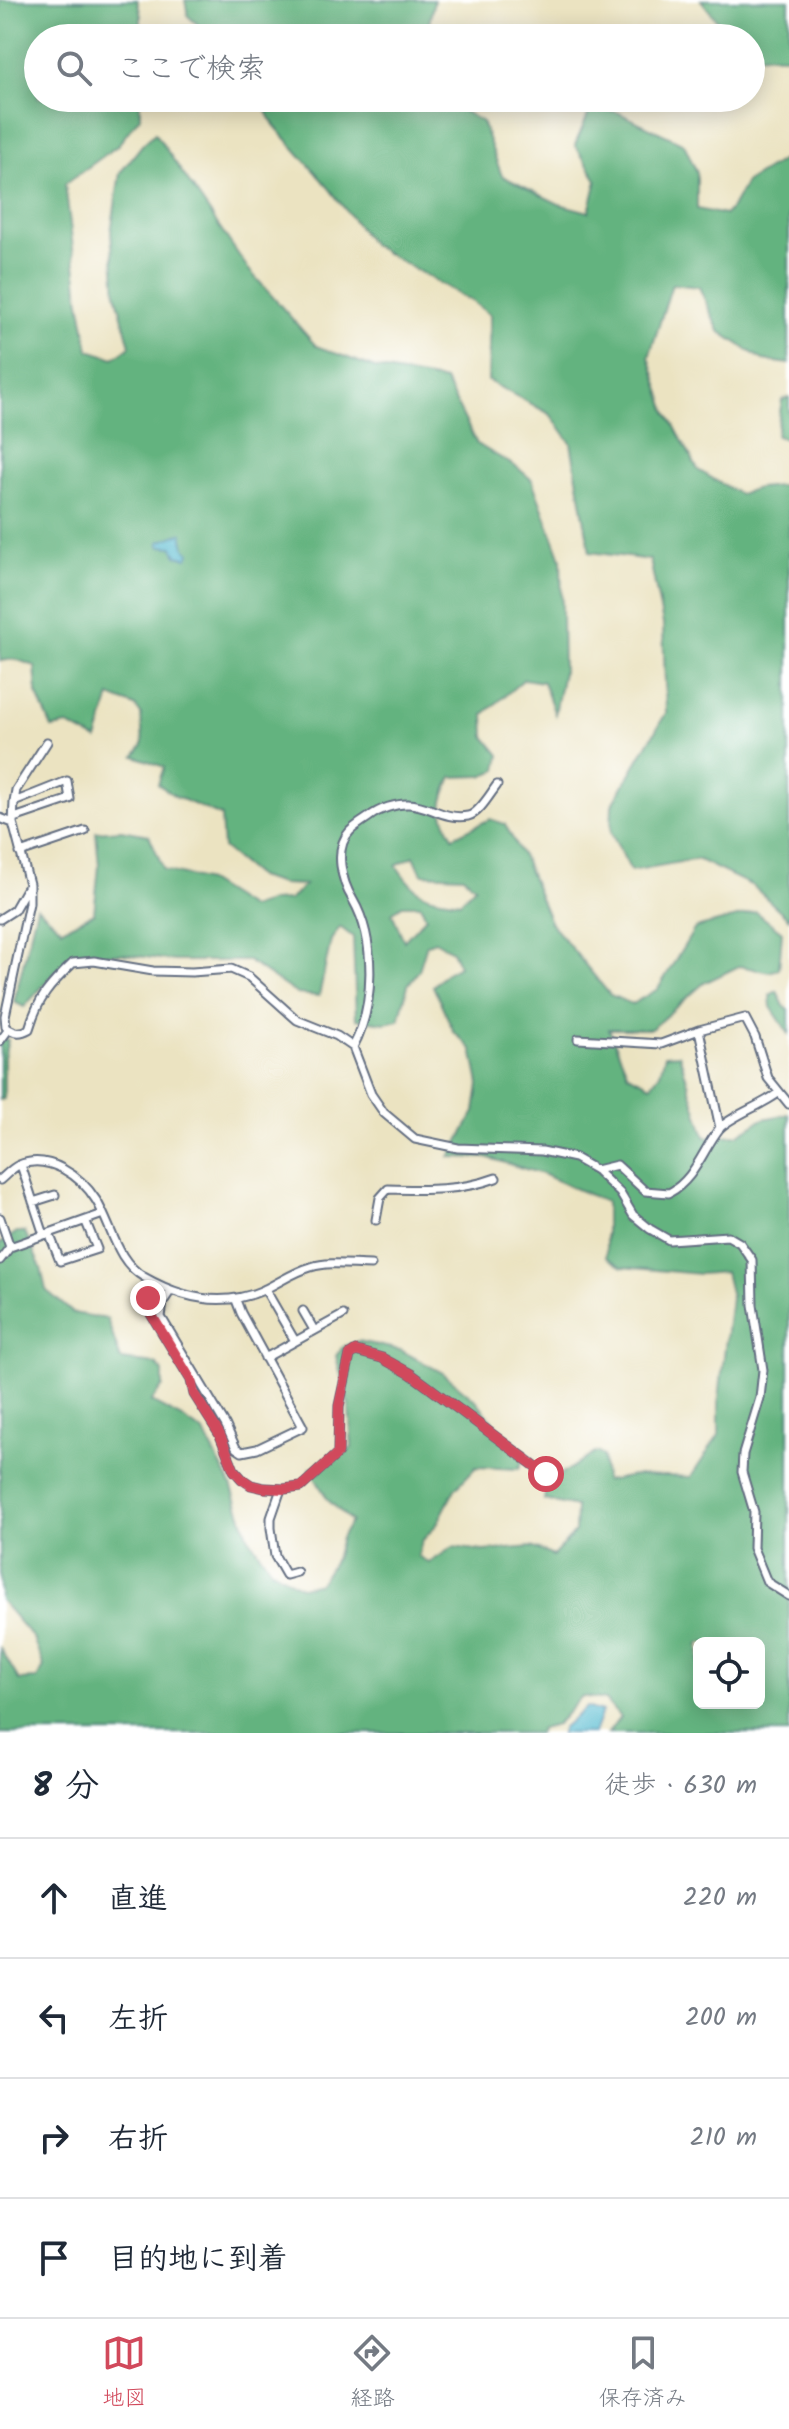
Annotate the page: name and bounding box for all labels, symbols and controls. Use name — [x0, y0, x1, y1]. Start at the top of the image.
search box — [24, 24, 765, 112]
icon: search — [52, 46, 96, 90]
text: ここで検索 — [116, 46, 266, 94]
route end — [130, 1280, 166, 1316]
route start — [528, 1456, 564, 1492]
map controls — [693, 1637, 765, 1709]
button: locate — [693, 1637, 765, 1709]
text: 8 分 — [32, 1760, 99, 1814]
text: 徒歩 · 630 m — [605, 1765, 757, 1807]
icon: ahead — [32, 1876, 76, 1920]
text: 直進 — [108, 1876, 168, 1924]
text: 220 m — [683, 1877, 757, 1919]
icon: left — [32, 1996, 76, 2040]
text: 左折 — [108, 1996, 168, 2044]
text: 200 m — [685, 1997, 757, 2039]
icon: right — [32, 2116, 76, 2160]
text: 右折 — [108, 2116, 168, 2164]
text: 210 m — [690, 2117, 757, 2159]
icon: arrive — [32, 2236, 76, 2280]
text: 目的地に到着 — [108, 2236, 288, 2284]
tab: 地図 — [102, 2331, 146, 2417]
tab: 経路 — [350, 2331, 395, 2417]
tab: 保存済み — [599, 2331, 687, 2417]

